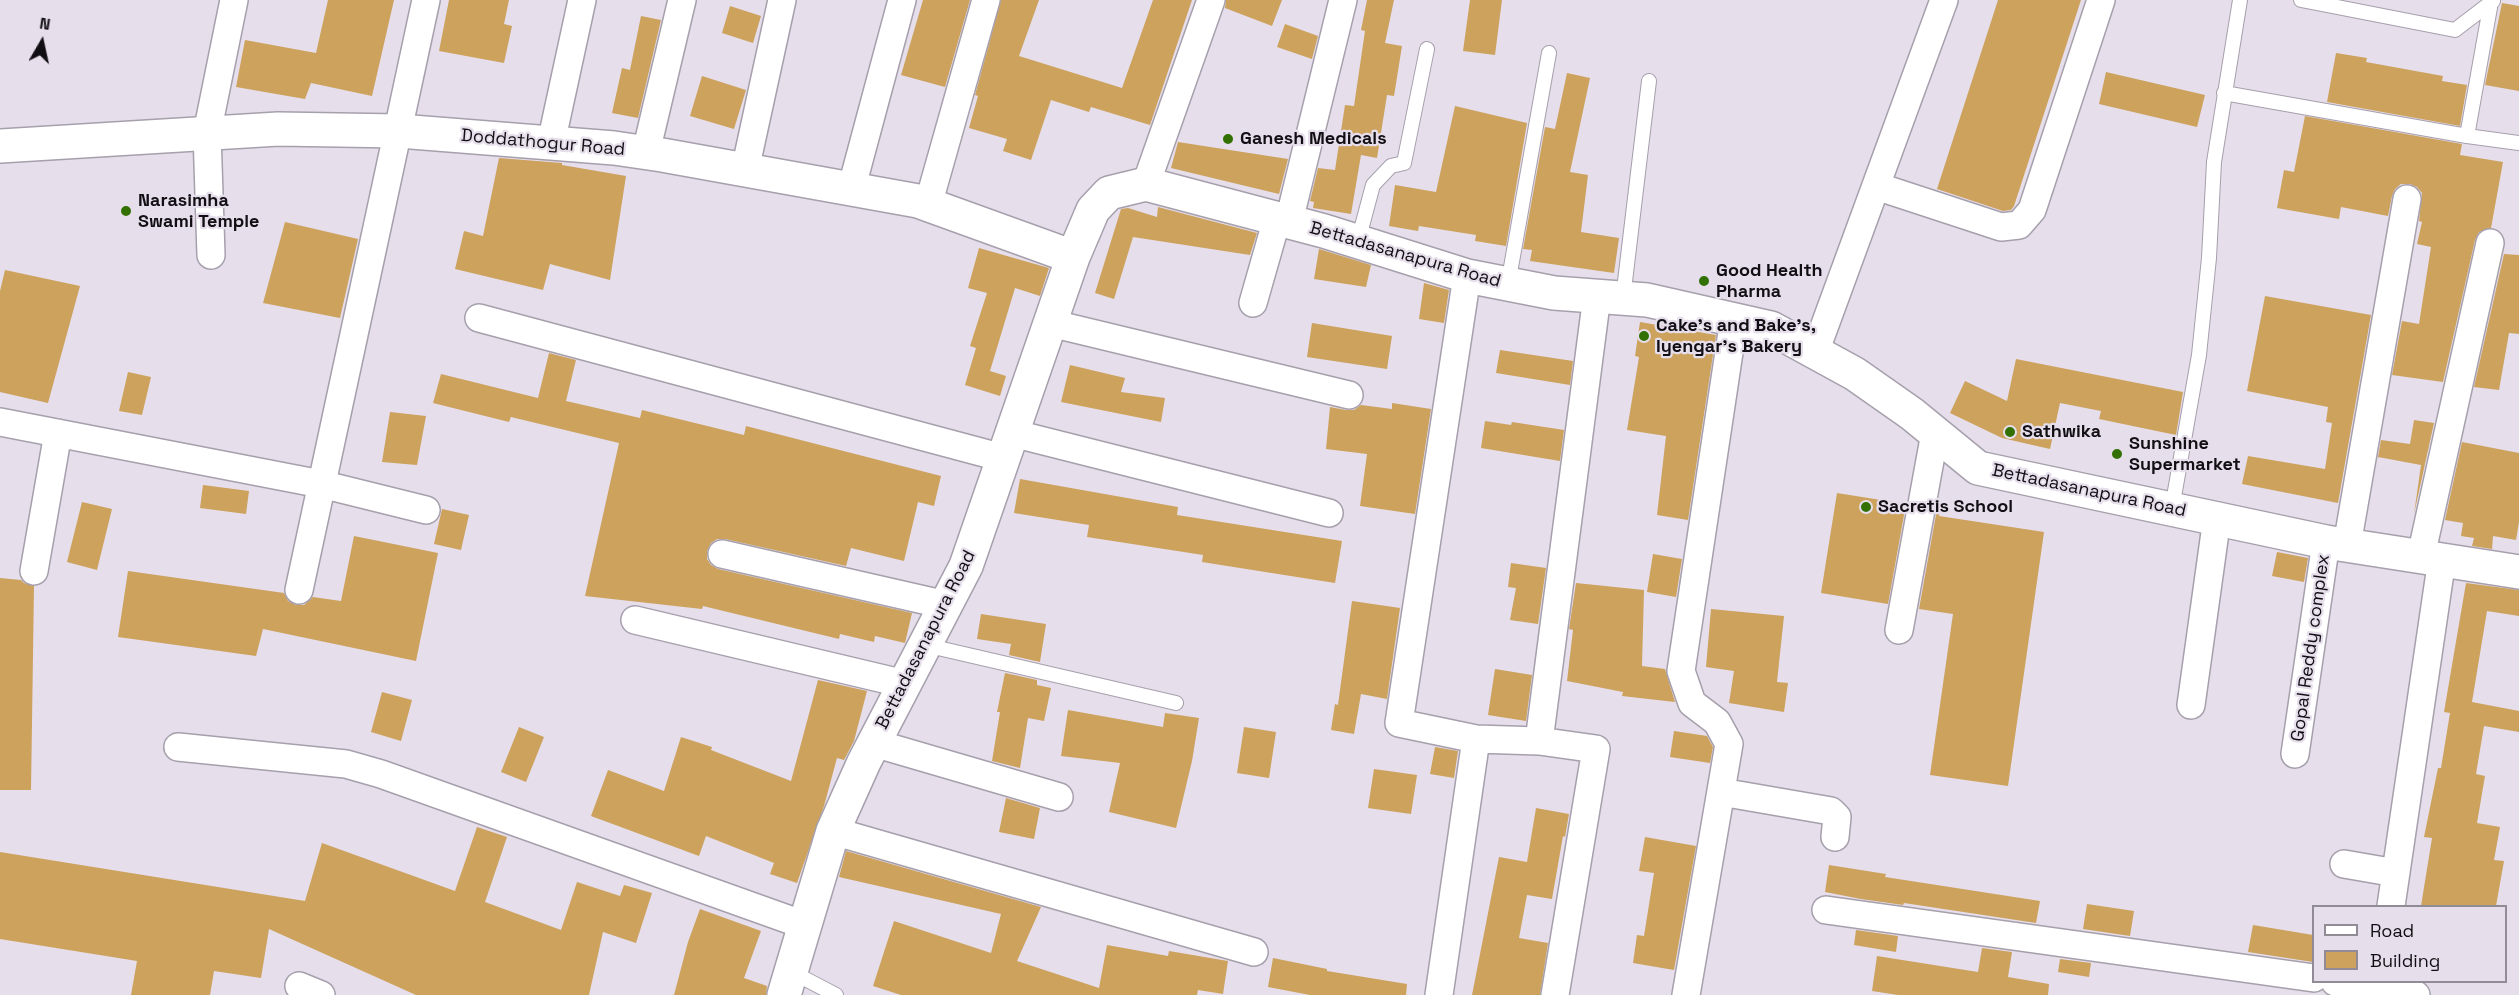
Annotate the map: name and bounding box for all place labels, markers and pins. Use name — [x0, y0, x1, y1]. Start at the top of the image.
place label: Ganesh Medicals — [1240, 128, 1387, 150]
marker: Ganesh Medicals — [1221, 132, 1235, 146]
place label: Narasimha Swami Temple — [138, 190, 259, 232]
marker: Narasimha Swami Temple — [119, 204, 133, 218]
place label: Good Health Pharma — [1716, 260, 1823, 302]
marker: Good Health Pharma — [1697, 274, 1711, 288]
place label: Cake's and Bake's, Iyengar's Bakery — [1656, 315, 1816, 358]
marker: Cake's and Bake's, Iyengar's Bakery — [1637, 329, 1651, 343]
place label: Sathwika — [2022, 421, 2101, 443]
marker: Sathwika — [2003, 425, 2017, 439]
place label: Sunshine Supermarket — [2129, 433, 2241, 476]
marker: Sunshine Supermarket — [2110, 447, 2124, 461]
place label: Sacretis School — [1878, 496, 2013, 518]
marker: Sacretis School — [1859, 500, 1873, 514]

